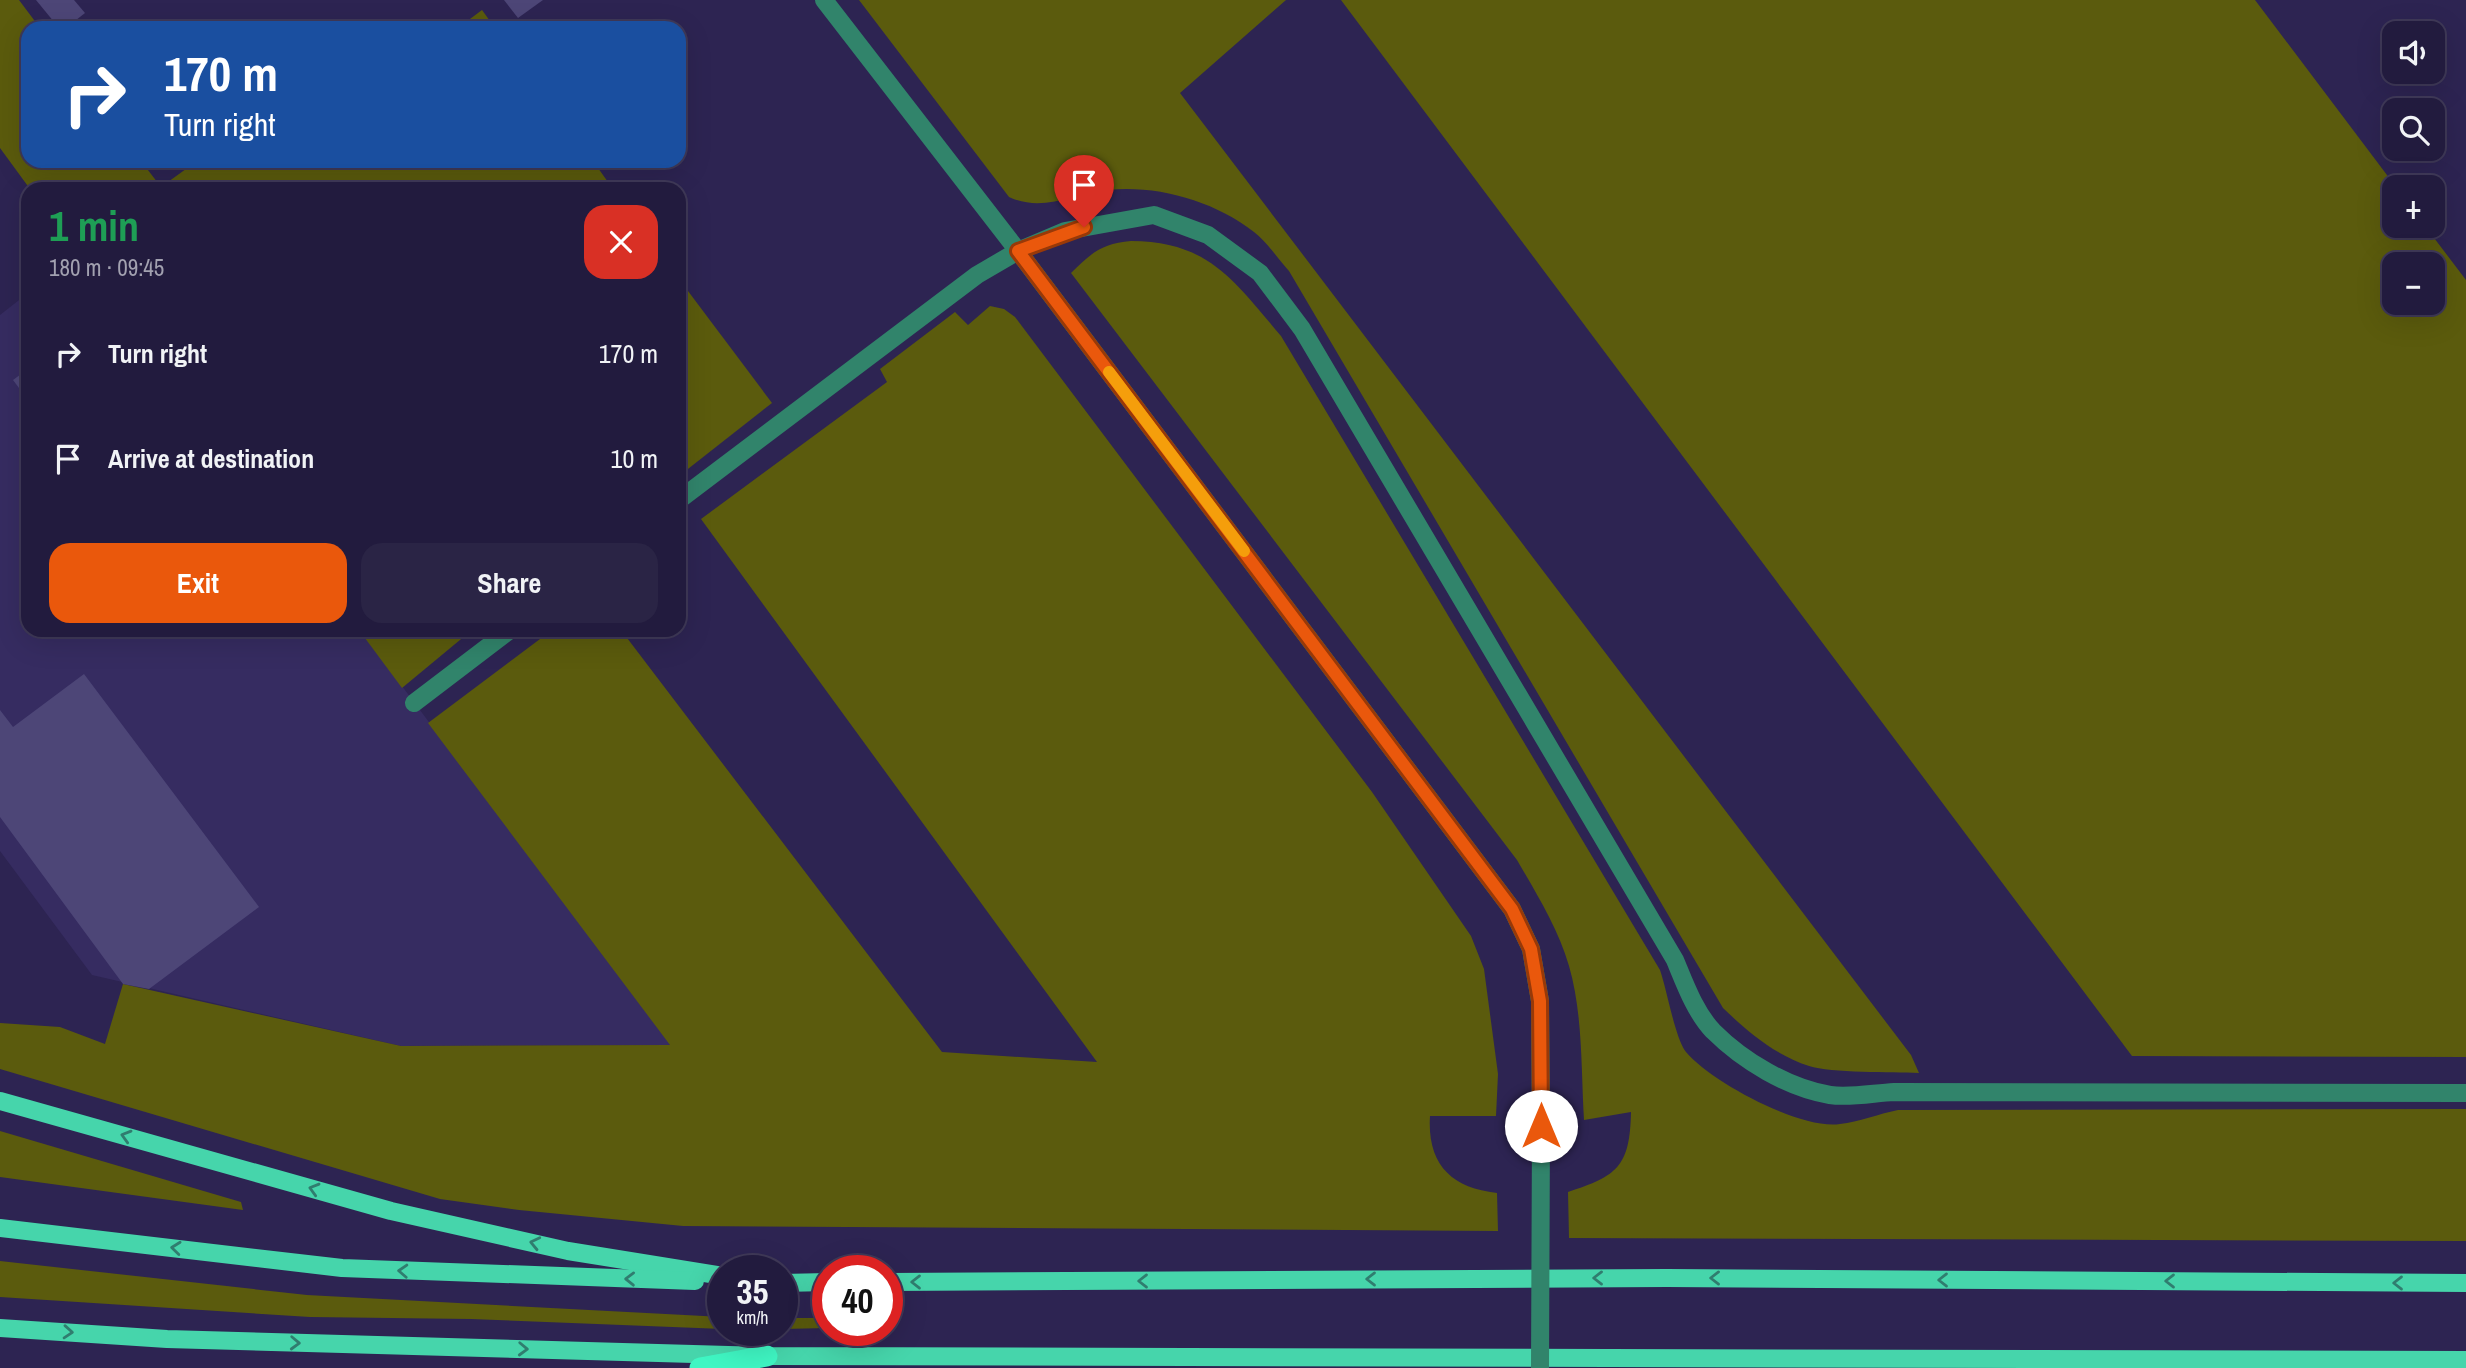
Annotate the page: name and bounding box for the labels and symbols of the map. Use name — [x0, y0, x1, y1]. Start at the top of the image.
pin — [1054, 155, 1114, 227]
position arrow — [1504, 1089, 1578, 1163]
one-way arrow — [121, 1129, 133, 1144]
one-way arrow — [308, 1183, 320, 1197]
one-way arrow — [529, 1237, 541, 1252]
one-way arrow — [171, 1241, 182, 1256]
speed limit sign: 40 — [812, 1255, 903, 1346]
one-way arrow — [397, 1264, 408, 1279]
one-way arrow — [1593, 1270, 1603, 1286]
one-way arrow — [1710, 1270, 1720, 1286]
one-way arrow — [1365, 1271, 1376, 1287]
one-way arrow — [624, 1272, 635, 1287]
one-way arrow — [1937, 1272, 1948, 1288]
one-way arrow — [1138, 1273, 1148, 1289]
one-way arrow — [2165, 1273, 2175, 1289]
one-way arrow — [910, 1274, 921, 1290]
one-way arrow — [2392, 1275, 2403, 1291]
one-way arrow — [63, 1325, 74, 1340]
one-way arrow — [291, 1335, 301, 1351]
one-way arrow — [517, 1342, 528, 1357]

